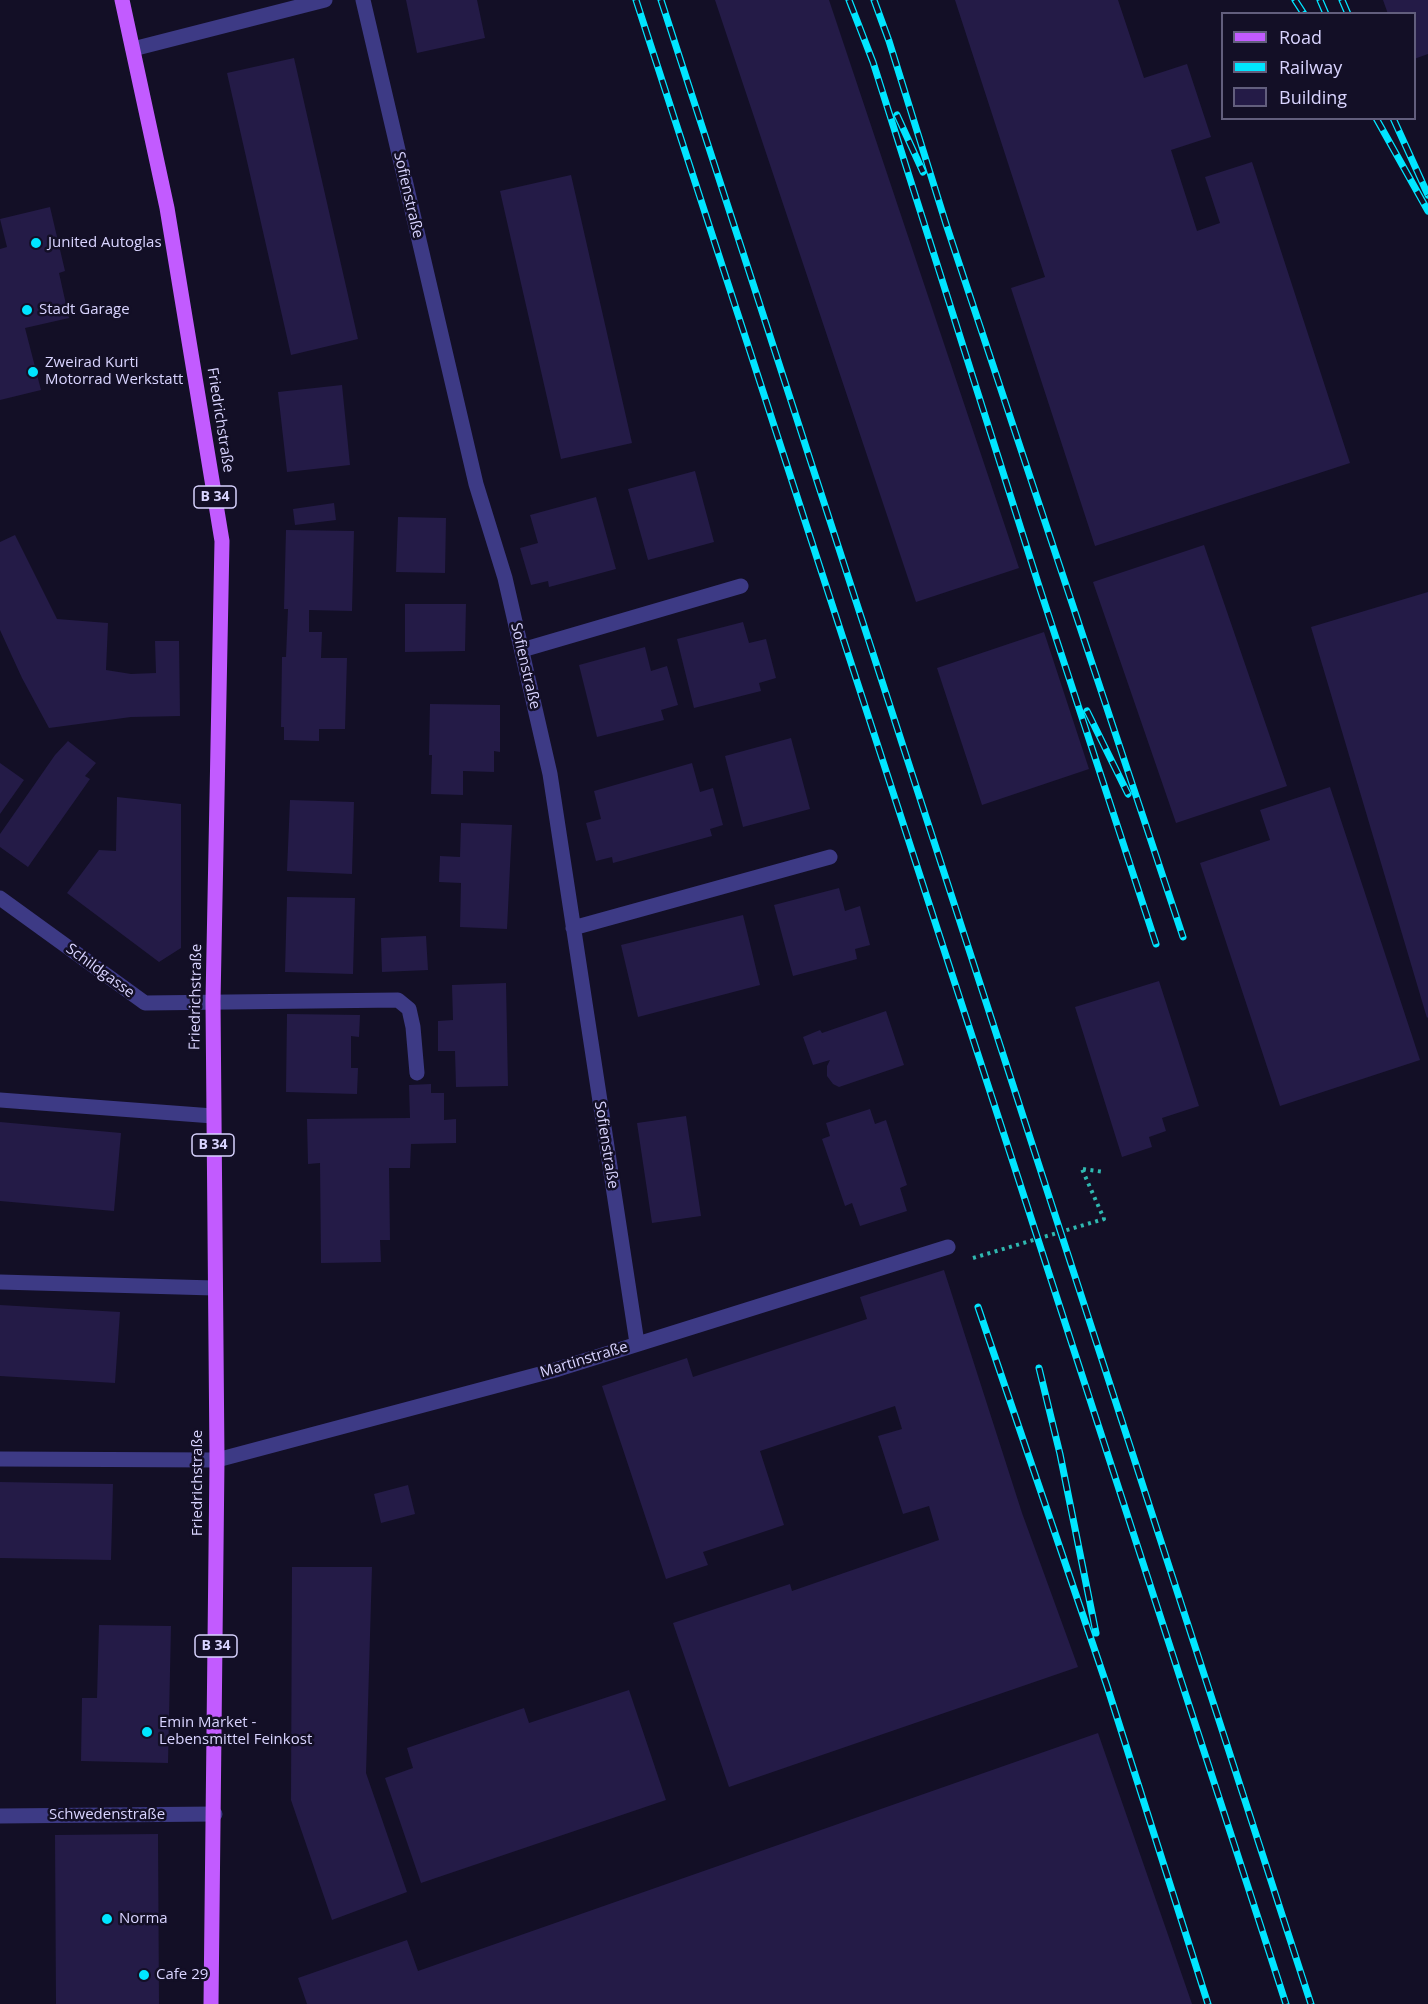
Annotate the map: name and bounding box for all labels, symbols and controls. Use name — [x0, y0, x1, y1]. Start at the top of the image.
legend — [1221, 12, 1416, 120]
text: Road — [1279, 25, 1322, 49]
text: Railway — [1279, 55, 1342, 79]
text: Building — [1279, 85, 1347, 109]
street label: Sofienstraße — [389, 150, 427, 240]
place label: Junited Autoglas — [48, 234, 162, 252]
marker: Junited Autoglas — [29, 236, 43, 250]
place label: Stadt Garage — [39, 301, 130, 319]
marker: Stadt Garage — [20, 303, 34, 317]
place label: Zweirad Kurti Motorrad Werkstatt — [45, 354, 183, 389]
marker: Zweirad Kurti Motorrad Werkstatt — [26, 365, 40, 379]
street label: Friedrichstraße — [203, 366, 237, 474]
road number: B 34 — [194, 486, 236, 508]
street label: Sofienstraße — [506, 621, 544, 711]
street label: Schildgasse — [62, 940, 138, 1002]
street label: Friedrichstraße — [186, 944, 206, 1050]
street label: Sofienstraße — [590, 1100, 622, 1190]
road number: B 34 — [192, 1134, 234, 1156]
street label: Martinstraße — [538, 1338, 630, 1382]
street label: Friedrichstraße — [189, 1430, 207, 1536]
road number: B 34 — [195, 1635, 237, 1657]
place label: Emin Market - Lebensmittel Feinkost — [159, 1714, 312, 1749]
marker: Emin Market - Lebensmittel Feinkost — [140, 1725, 154, 1739]
street label: Schwedenstraße — [49, 1806, 165, 1824]
place label: Norma — [119, 1910, 168, 1928]
marker: Norma — [100, 1912, 114, 1926]
place label: Cafe 29 — [156, 1966, 208, 1984]
marker: Cafe 29 — [137, 1968, 151, 1982]

